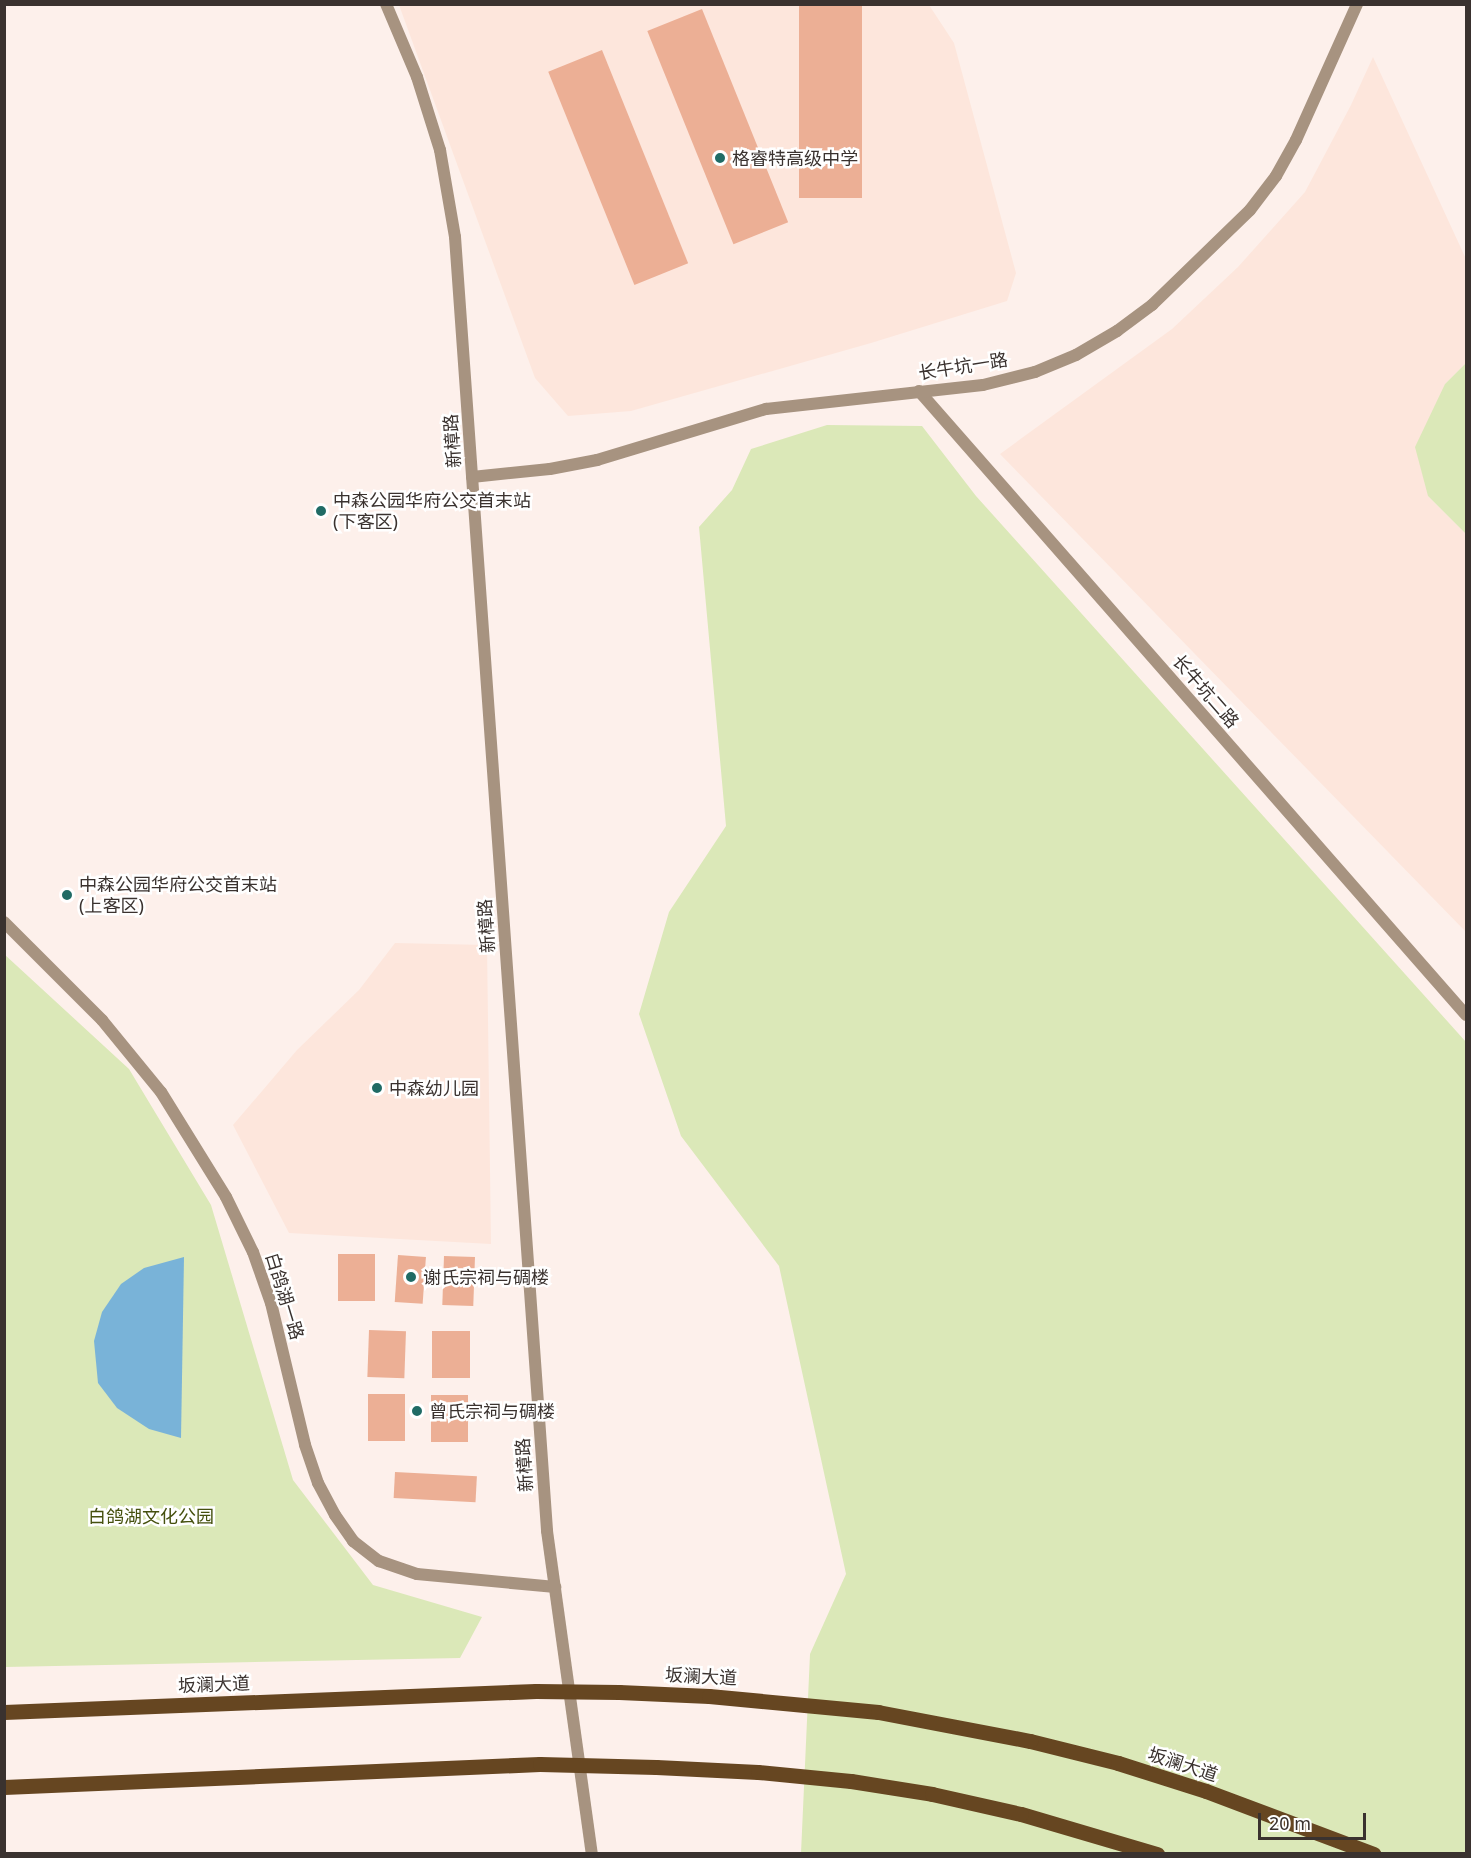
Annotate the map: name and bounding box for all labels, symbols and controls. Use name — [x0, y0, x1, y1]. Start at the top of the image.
place label: 格睿特高级中学 — [732, 147, 858, 169]
marker: 格睿特高级中学 — [713, 151, 727, 165]
street label: 长牛坑一路 — [917, 348, 1009, 384]
street label: 新樟路 — [439, 413, 465, 469]
place label: 中森公园华府公交首末站 (下客区) — [333, 490, 531, 532]
marker: 中森公园华府公交首末站 (下客区) — [314, 504, 328, 518]
street label: 长牛坑二路 — [1168, 650, 1244, 732]
place label: 中森公园华府公交首末站 (上客区) — [79, 874, 277, 916]
marker: 中森公园华府公交首末站 (上客区) — [60, 888, 74, 902]
street label: 新樟路 — [473, 898, 499, 954]
place label: 中森幼儿园 — [389, 1077, 479, 1099]
marker: 中森幼儿园 — [370, 1081, 384, 1095]
street label: 白鸽湖一路 — [262, 1250, 308, 1342]
place label: 谢氏宗祠与碉楼 — [423, 1266, 549, 1288]
marker: 谢氏宗祠与碉楼 — [404, 1270, 418, 1284]
place label: 曾氏宗祠与碉楼 — [429, 1400, 555, 1422]
marker: 曾氏宗祠与碉楼 — [410, 1404, 424, 1418]
street label: 新樟路 — [511, 1437, 537, 1493]
park label: 白鸽湖文化公园 — [88, 1505, 214, 1527]
street label: 坂澜大道 — [664, 1663, 738, 1689]
street label: 坂澜大道 — [178, 1672, 250, 1696]
street label: 坂澜大道 — [1145, 1743, 1221, 1785]
scale bar — [1261, 1801, 1369, 1839]
text: 20 m — [1269, 1811, 1311, 1835]

